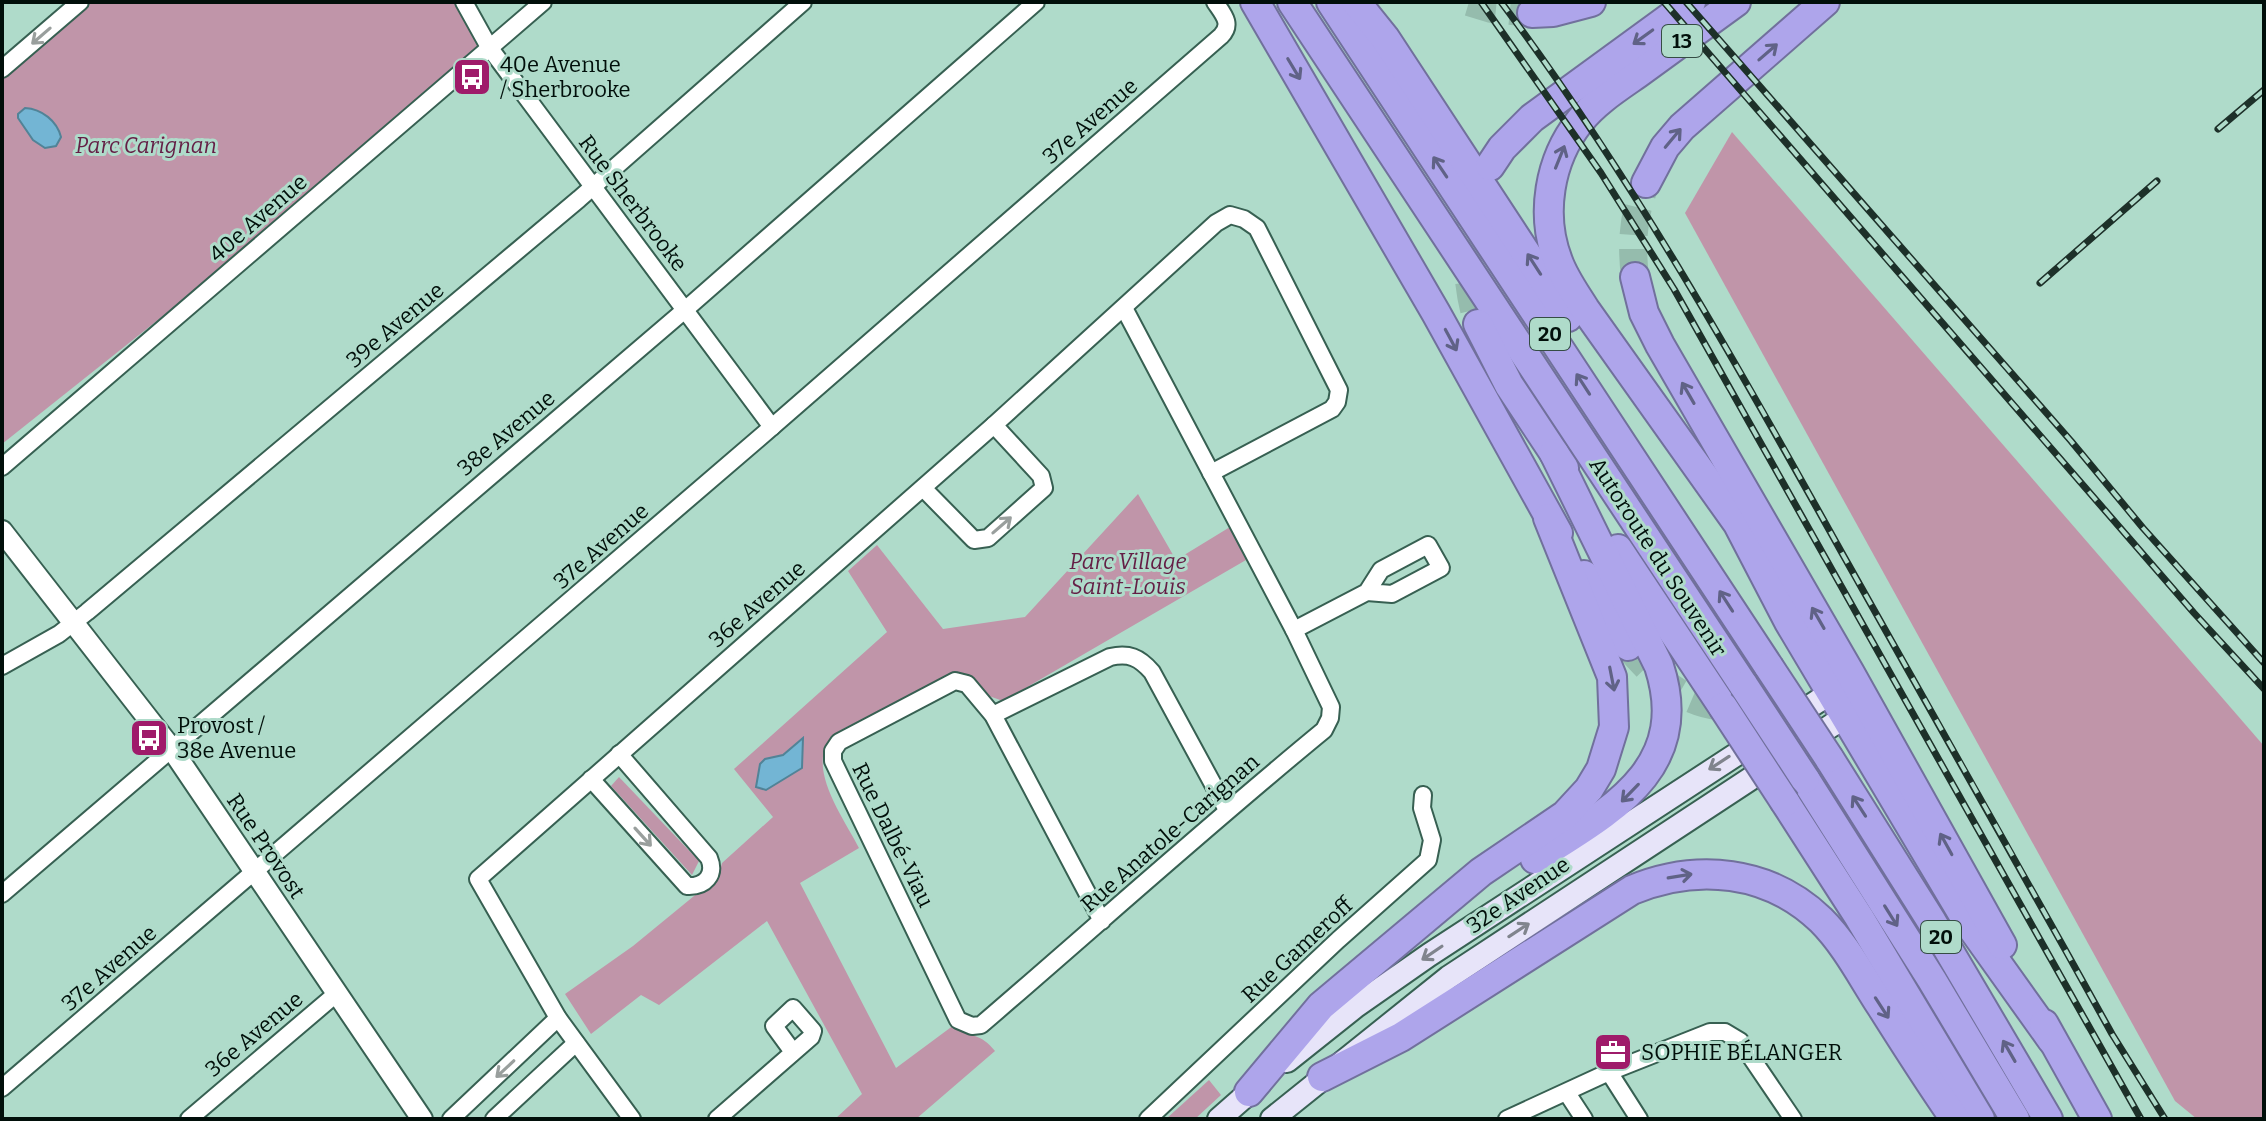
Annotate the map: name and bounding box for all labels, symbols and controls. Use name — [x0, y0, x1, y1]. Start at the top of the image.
road number: 13 — [1662, 25, 1702, 57]
one-way arrow — [31, 27, 51, 45]
one-way arrow — [1633, 29, 1655, 45]
one-way arrow — [1757, 43, 1777, 61]
place label: 40e Avenue / Sherbrooke — [500, 51, 631, 103]
bus stop icon: 40e Avenue / Sherbrooke — [451, 56, 493, 98]
one-way arrow — [1286, 57, 1302, 80]
street label: 37e Avenue — [1037, 72, 1143, 170]
one-way arrow — [1664, 128, 1682, 149]
street label: Rue Sherbrooke — [573, 130, 693, 276]
park label: Parc Carignan — [75, 132, 217, 159]
one-way arrow — [1554, 145, 1568, 170]
one-way arrow — [1432, 156, 1448, 179]
street label: 40e Avenue — [204, 168, 312, 268]
one-way arrow — [1525, 253, 1541, 276]
street label: 39e Avenue — [341, 276, 449, 374]
road number: 20 — [1530, 318, 1570, 350]
one-way arrow — [1443, 327, 1459, 351]
one-way arrow — [1575, 374, 1591, 396]
one-way arrow — [1680, 382, 1696, 405]
street label: 38e Avenue — [452, 384, 560, 482]
street label: Autoroute du Souvenir — [1584, 452, 1733, 662]
street label: 37e Avenue — [548, 497, 654, 595]
one-way arrow — [991, 517, 1011, 535]
park label: Parc Village Saint-Louis — [1069, 548, 1187, 600]
street label: 36e Avenue — [703, 555, 811, 653]
one-way arrow — [1718, 591, 1734, 613]
one-way arrow — [1810, 607, 1826, 630]
one-way arrow — [1605, 666, 1620, 691]
place label: Provost / 38e Avenue — [177, 712, 296, 764]
bus stop icon: Provost / 38e Avenue — [128, 717, 170, 759]
street label: Rue Anatole-Carignan — [1075, 748, 1265, 918]
one-way arrow — [1708, 755, 1730, 772]
street label: Rue Dalbé-Viau — [846, 758, 940, 912]
one-way arrow — [1621, 783, 1640, 802]
street label: Rue Provost — [221, 788, 311, 904]
one-way arrow — [1851, 795, 1868, 817]
one-way arrow — [634, 827, 653, 847]
one-way arrow — [1938, 833, 1954, 856]
street label: 32e Avenue — [1461, 851, 1575, 939]
one-way arrow — [1667, 868, 1692, 883]
street label: Rue Gameroff — [1236, 890, 1360, 1008]
one-way arrow — [1884, 904, 1900, 927]
street label: 37e Avenue — [56, 919, 162, 1017]
road number: 20 — [1921, 921, 1961, 953]
one-way arrow — [1507, 922, 1530, 938]
one-way arrow — [1421, 945, 1443, 961]
street label: 36e Avenue — [200, 985, 308, 1083]
one-way arrow — [1874, 996, 1890, 1019]
office icon: SOPHIE BÉLANGER — [1592, 1031, 1634, 1073]
place label: SOPHIE BÉLANGER — [1641, 1039, 1843, 1066]
one-way arrow — [2001, 1040, 2017, 1063]
one-way arrow — [495, 1059, 515, 1078]

